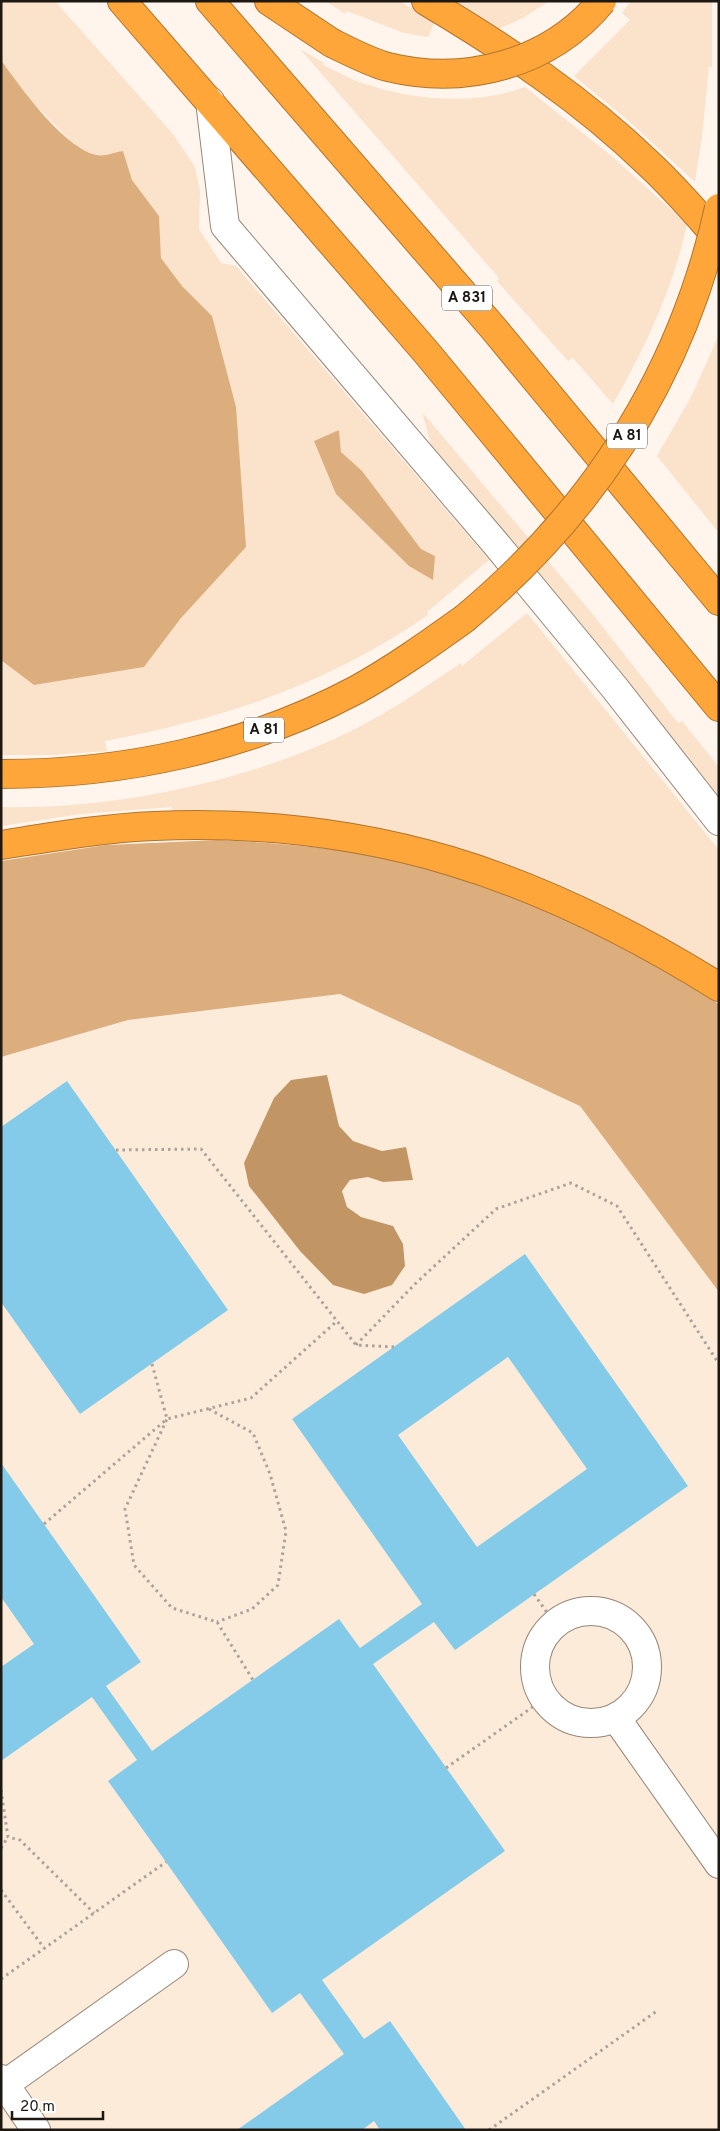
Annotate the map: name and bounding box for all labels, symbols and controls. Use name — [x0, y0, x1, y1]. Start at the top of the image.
road number: A 831 — [442, 286, 492, 310]
road number: A 81 — [607, 424, 647, 448]
road number: A 81 — [244, 718, 284, 742]
scale bar — [12, 2088, 104, 2120]
text: 20 m — [20, 2098, 55, 2117]

